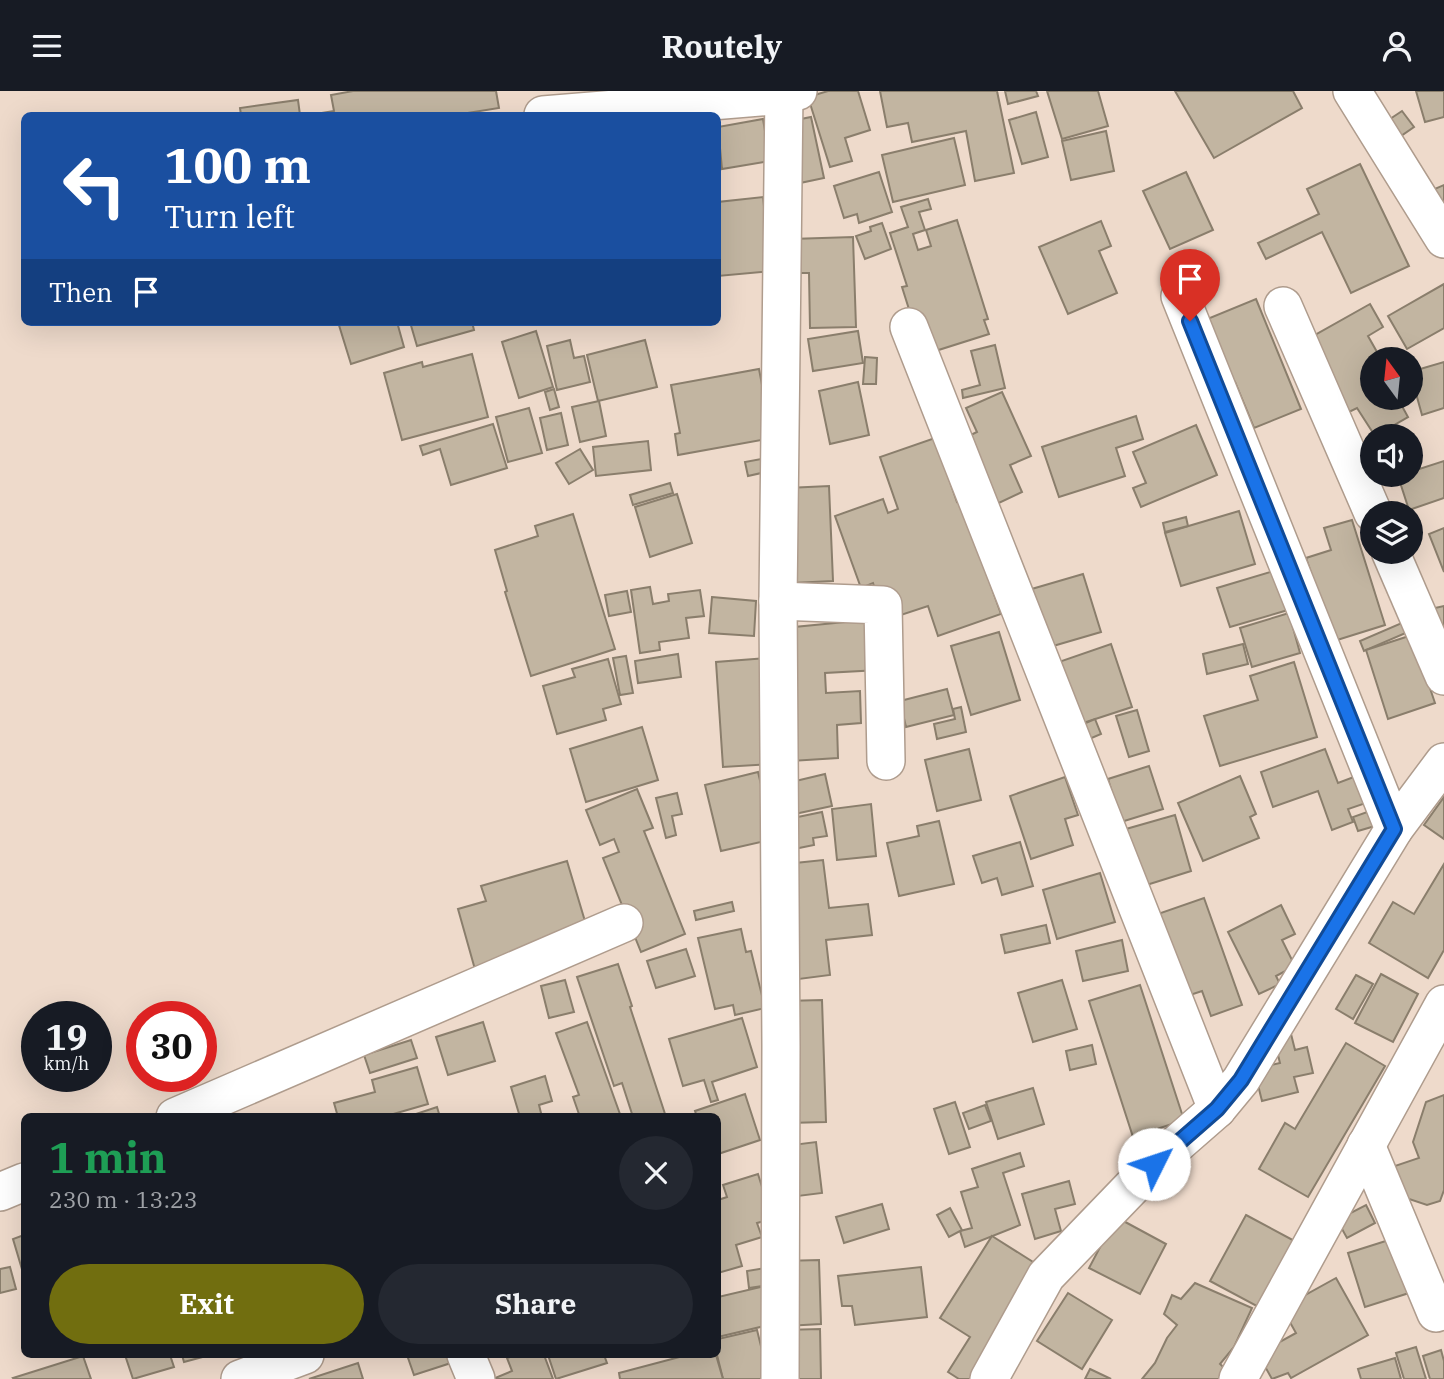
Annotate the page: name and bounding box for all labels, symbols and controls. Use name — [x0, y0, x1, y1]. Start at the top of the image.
text: Routely — [662, 25, 782, 67]
icon: menu — [28, 27, 66, 65]
icon: person — [1378, 27, 1416, 65]
text: 100 m — [164, 133, 311, 196]
icon: left — [49, 140, 140, 231]
text: Turn left — [164, 195, 295, 237]
pin — [1160, 249, 1220, 321]
icon: arrive — [1171, 260, 1209, 298]
icon: arrive — [127, 273, 165, 311]
text: Then — [49, 275, 113, 309]
north arrow — [1360, 347, 1423, 409]
map controls — [1360, 347, 1423, 564]
button: sound — [1360, 424, 1423, 487]
button: layers — [1360, 501, 1423, 564]
speed limit sign: 30 — [126, 1001, 217, 1092]
text: 19 — [45, 1014, 88, 1060]
text: km/h — [44, 1052, 89, 1075]
position arrow — [1117, 1127, 1191, 1201]
text: 1 min — [49, 1130, 167, 1185]
button: close — [619, 1136, 693, 1210]
text: 230 m · 13:23 — [49, 1184, 198, 1214]
button: Exit — [49, 1264, 364, 1344]
button: Share — [378, 1264, 693, 1344]

